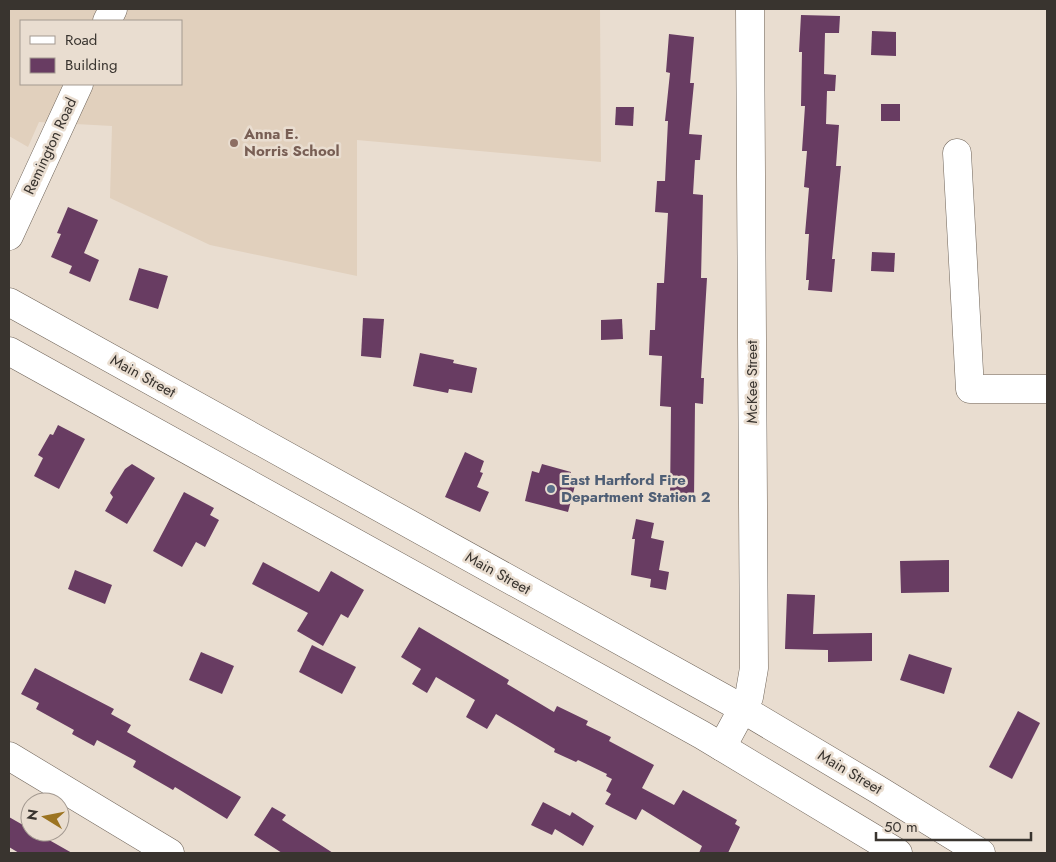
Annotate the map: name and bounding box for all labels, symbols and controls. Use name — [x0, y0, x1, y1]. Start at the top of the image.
legend — [20, 20, 182, 85]
text: Road — [65, 29, 97, 51]
text: Building — [65, 54, 117, 76]
street label: Remington Road — [18, 94, 82, 198]
place label: Anna E. Norris School — [243, 123, 340, 162]
marker: Anna E. Norris School — [228, 137, 240, 149]
street label: McKee Street — [741, 340, 763, 424]
street label: Main Street — [106, 349, 180, 403]
place label: East Hartford Fire Department Station 2 — [561, 469, 711, 508]
marker: East Hartford Fire Department Station 2 — [545, 483, 557, 495]
street label: Main Street — [461, 546, 535, 600]
street label: Main Street — [814, 744, 887, 800]
north arrow — [20, 792, 70, 842]
text: N — [21, 808, 43, 822]
scale bar — [876, 810, 1031, 842]
text: 50 m — [884, 816, 918, 838]

